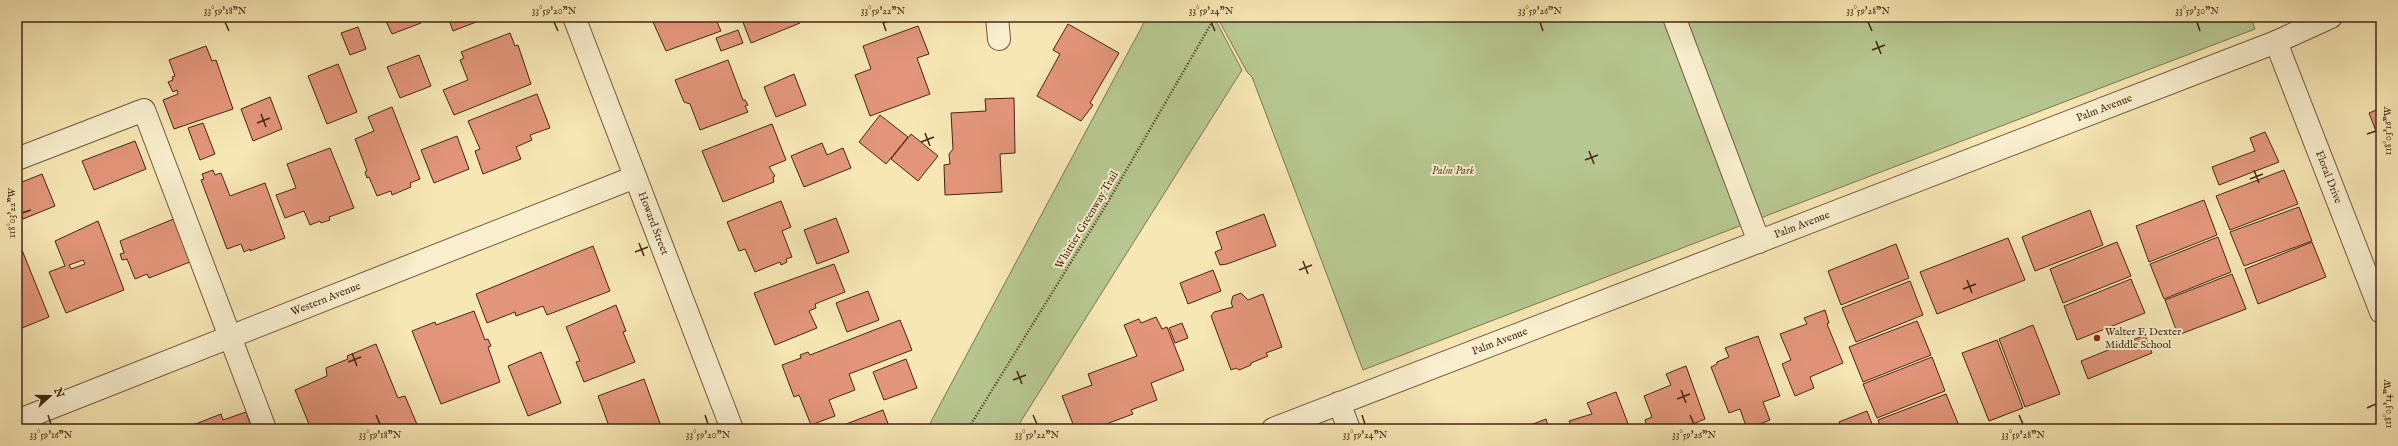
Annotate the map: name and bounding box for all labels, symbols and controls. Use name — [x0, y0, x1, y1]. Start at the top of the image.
text: 33°59'18"N — [204, 5, 247, 18]
text: 33°59'20"N — [532, 5, 577, 18]
text: 33°59'22"N — [861, 5, 906, 18]
text: 33°59'24"N — [1189, 5, 1234, 18]
text: 33°59'26"N — [1518, 5, 1562, 18]
text: 33°59'28"N — [1846, 5, 1890, 18]
text: 33°59'30"N — [2175, 5, 2219, 18]
street label: Palm Avenue — [2074, 91, 2134, 125]
text: 118°03'16"W — [2382, 106, 2395, 155]
street label: Floral Drive — [2312, 149, 2345, 206]
park label: Palm Park — [1432, 164, 1475, 178]
street label: Whittier Greenway Trail — [1052, 168, 1122, 272]
text: 118°03'22"W — [6, 188, 19, 238]
street label: Howard Street — [635, 190, 672, 257]
street label: Palm Avenue — [1772, 208, 1832, 242]
street label: Western Avenue — [289, 279, 363, 319]
street label: Palm Avenue — [1470, 324, 1530, 359]
place label: Walter F. Dexter Middle School — [2105, 325, 2181, 352]
marker: Walter F. Dexter Middle School — [2092, 333, 2102, 343]
north arrow — [30, 376, 70, 416]
text: 118°03'14"W — [2382, 379, 2395, 429]
text: N — [50, 385, 67, 400]
text: 33°59'16"N — [30, 429, 73, 442]
text: 33°59'18"N — [359, 429, 402, 442]
text: 33°59'20"N — [686, 429, 731, 442]
text: 33°59'22"N — [1015, 429, 1060, 442]
text: 33°59'24"N — [1343, 429, 1388, 442]
text: 33°59'26"N — [1672, 429, 1716, 442]
text: 33°59'28"N — [2001, 429, 2045, 442]

